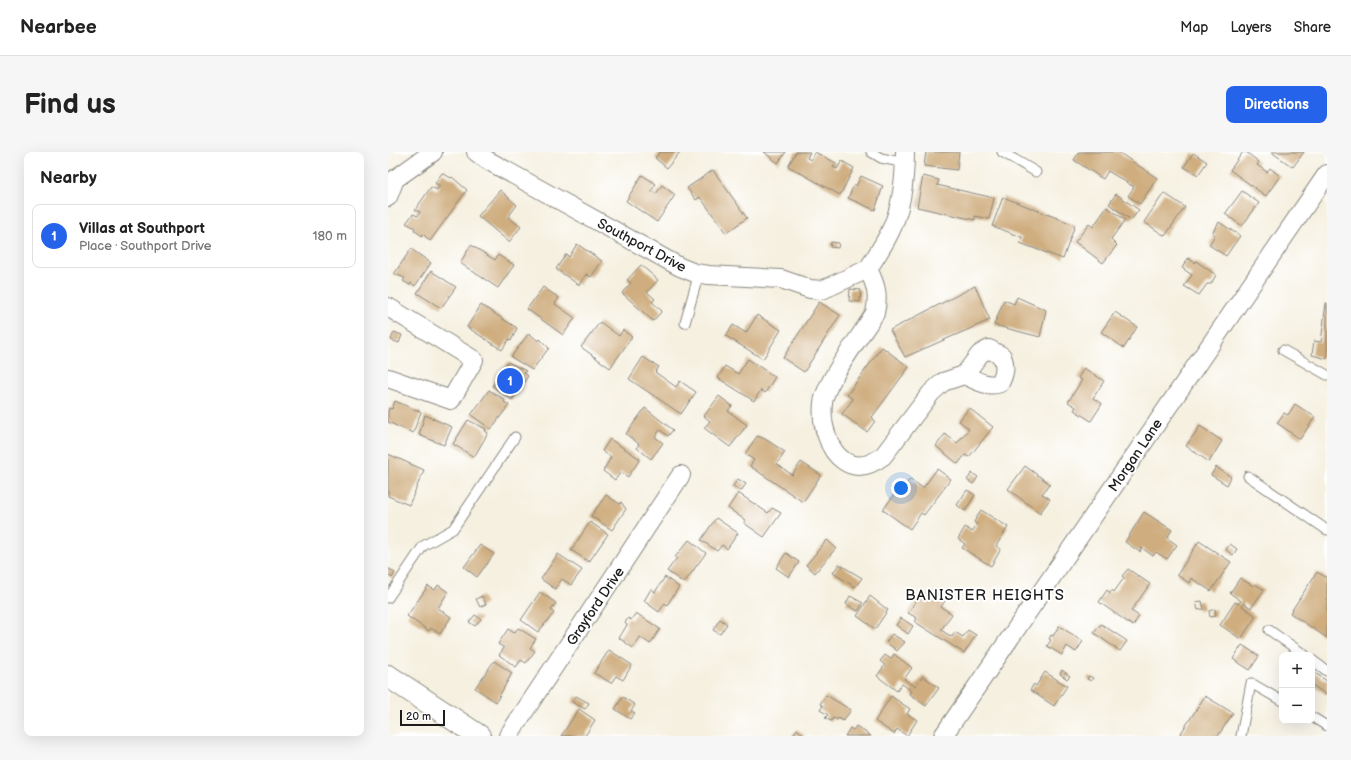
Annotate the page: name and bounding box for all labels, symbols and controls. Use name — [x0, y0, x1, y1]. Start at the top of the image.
text: Nearbee — [20, 16, 97, 39]
text: Map — [1180, 19, 1208, 36]
text: Layers — [1230, 19, 1272, 36]
text: Share — [1294, 19, 1331, 36]
button: Directions — [1226, 86, 1327, 123]
text: Find us — [24, 88, 116, 121]
text: Nearby — [40, 168, 97, 188]
street label: Southport Drive — [594, 215, 689, 276]
text: Villas at Southport — [79, 219, 205, 238]
text: 1 — [51, 228, 57, 244]
text: 180 m — [312, 228, 347, 244]
text: Place · Southport Drive — [79, 238, 212, 254]
pin: 1 — [497, 366, 523, 396]
street label: Morgan Lane — [1105, 416, 1166, 495]
your location — [891, 478, 911, 498]
street label: Grayford Drive — [563, 564, 628, 649]
district label: BANISTER HEIGHTS — [905, 586, 1065, 605]
map controls — [1279, 652, 1315, 724]
button: + — [1279, 652, 1315, 688]
button: − — [1279, 688, 1315, 724]
scale bar — [400, 708, 445, 727]
text: 20 m — [406, 710, 431, 723]

